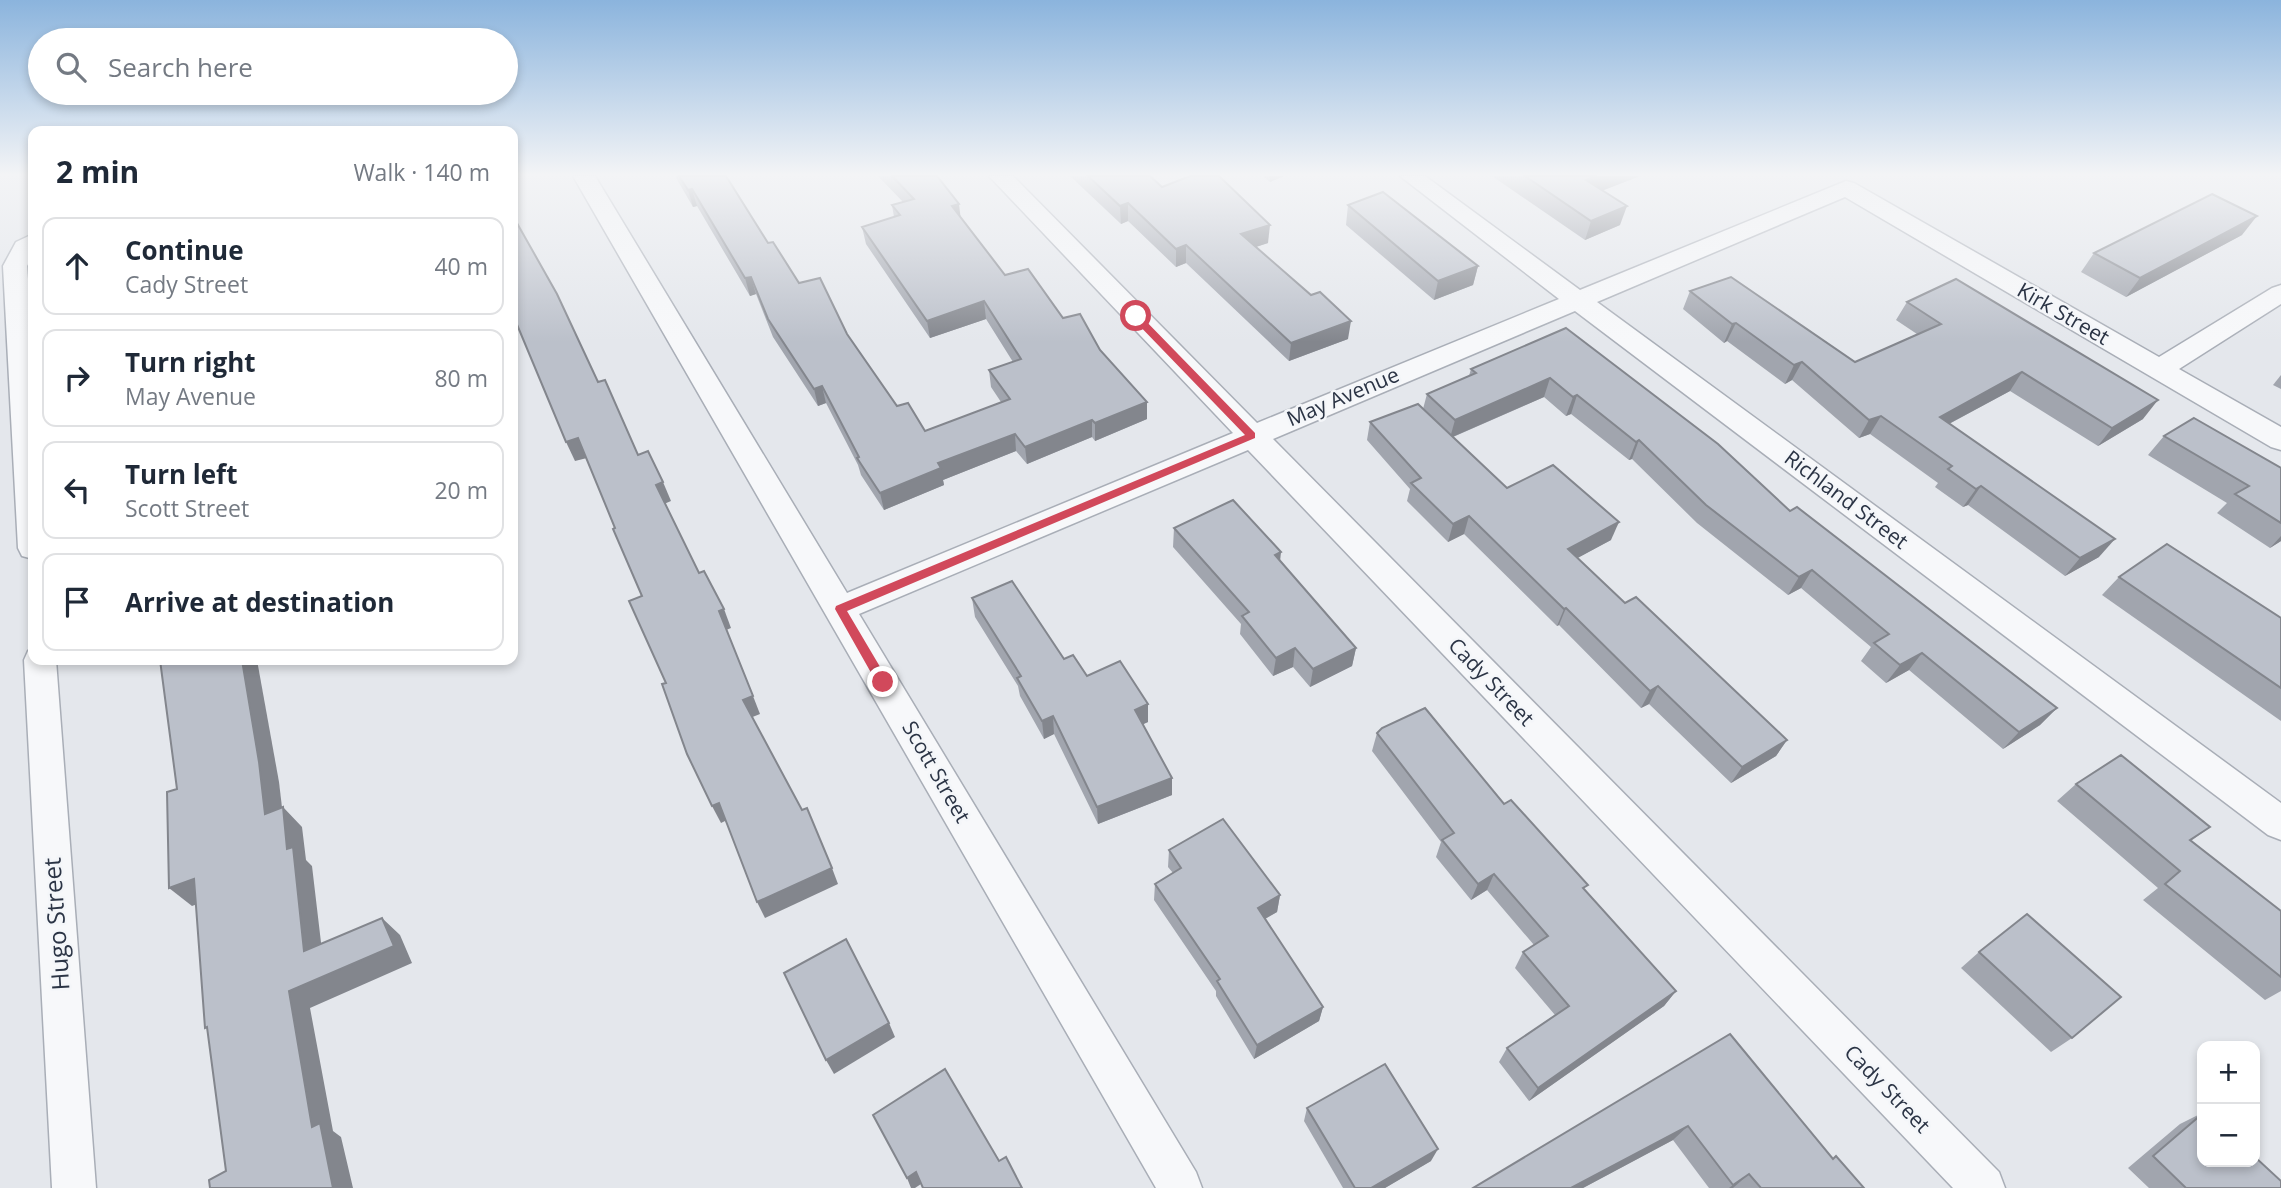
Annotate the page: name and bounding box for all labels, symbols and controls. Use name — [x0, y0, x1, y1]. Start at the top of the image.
search box — [28, 28, 518, 105]
icon: search — [52, 48, 90, 86]
text: Search here — [108, 49, 253, 85]
text: 2 min — [56, 151, 139, 192]
text: Walk · 140 m — [353, 156, 490, 188]
text: Continue — [125, 232, 244, 268]
icon: ahead — [58, 247, 96, 285]
text: 40 m — [434, 250, 488, 282]
text: Cady Street — [125, 268, 248, 300]
street label: Kirk Street — [2012, 276, 2115, 351]
route start — [1120, 300, 1151, 331]
text: Turn right — [125, 344, 256, 380]
icon: right — [58, 359, 96, 397]
street label: May Avenue — [1282, 360, 1403, 432]
text: 80 m — [434, 362, 488, 394]
text: May Avenue — [125, 380, 256, 412]
street label: Richland Street — [1779, 443, 1914, 555]
text: Turn left — [125, 456, 237, 492]
icon: left — [58, 471, 96, 509]
text: 20 m — [434, 474, 488, 506]
text: Scott Street — [125, 492, 249, 524]
icon: arrive — [58, 583, 96, 621]
text: Arrive at destination — [125, 584, 394, 620]
street label: Cady Street — [1443, 631, 1541, 731]
route end — [867, 666, 898, 697]
street label: Scott Street — [896, 715, 977, 828]
street label: Hugo Street — [34, 857, 77, 992]
street label: Cady Street — [1839, 1038, 1937, 1138]
map controls — [2197, 1041, 2260, 1167]
button: + — [2197, 1041, 2260, 1104]
button: − — [2197, 1104, 2260, 1167]

